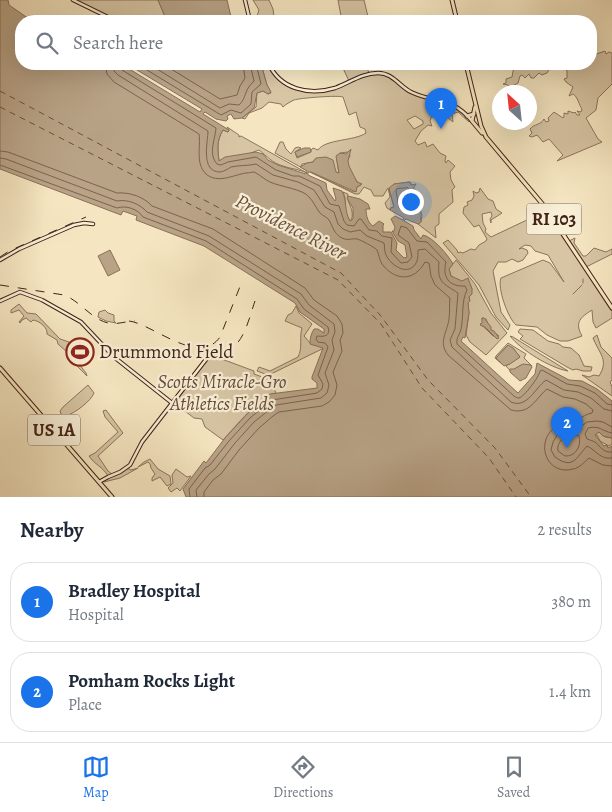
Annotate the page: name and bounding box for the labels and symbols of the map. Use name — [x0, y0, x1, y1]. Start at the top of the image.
north arrow — [492, 85, 537, 130]
pin: 1 — [425, 88, 457, 129]
water label: Providence River — [231, 187, 352, 267]
your location — [398, 189, 424, 215]
road number: RI 103 — [526, 203, 582, 234]
sports icon: Drummond Field — [65, 337, 95, 367]
place label: Drummond Field — [99, 339, 234, 365]
park label: Scotts Miracle-Gro Athletics Fields — [157, 369, 287, 417]
pin: 2 — [551, 407, 583, 448]
road number: US 1A — [28, 414, 80, 446]

